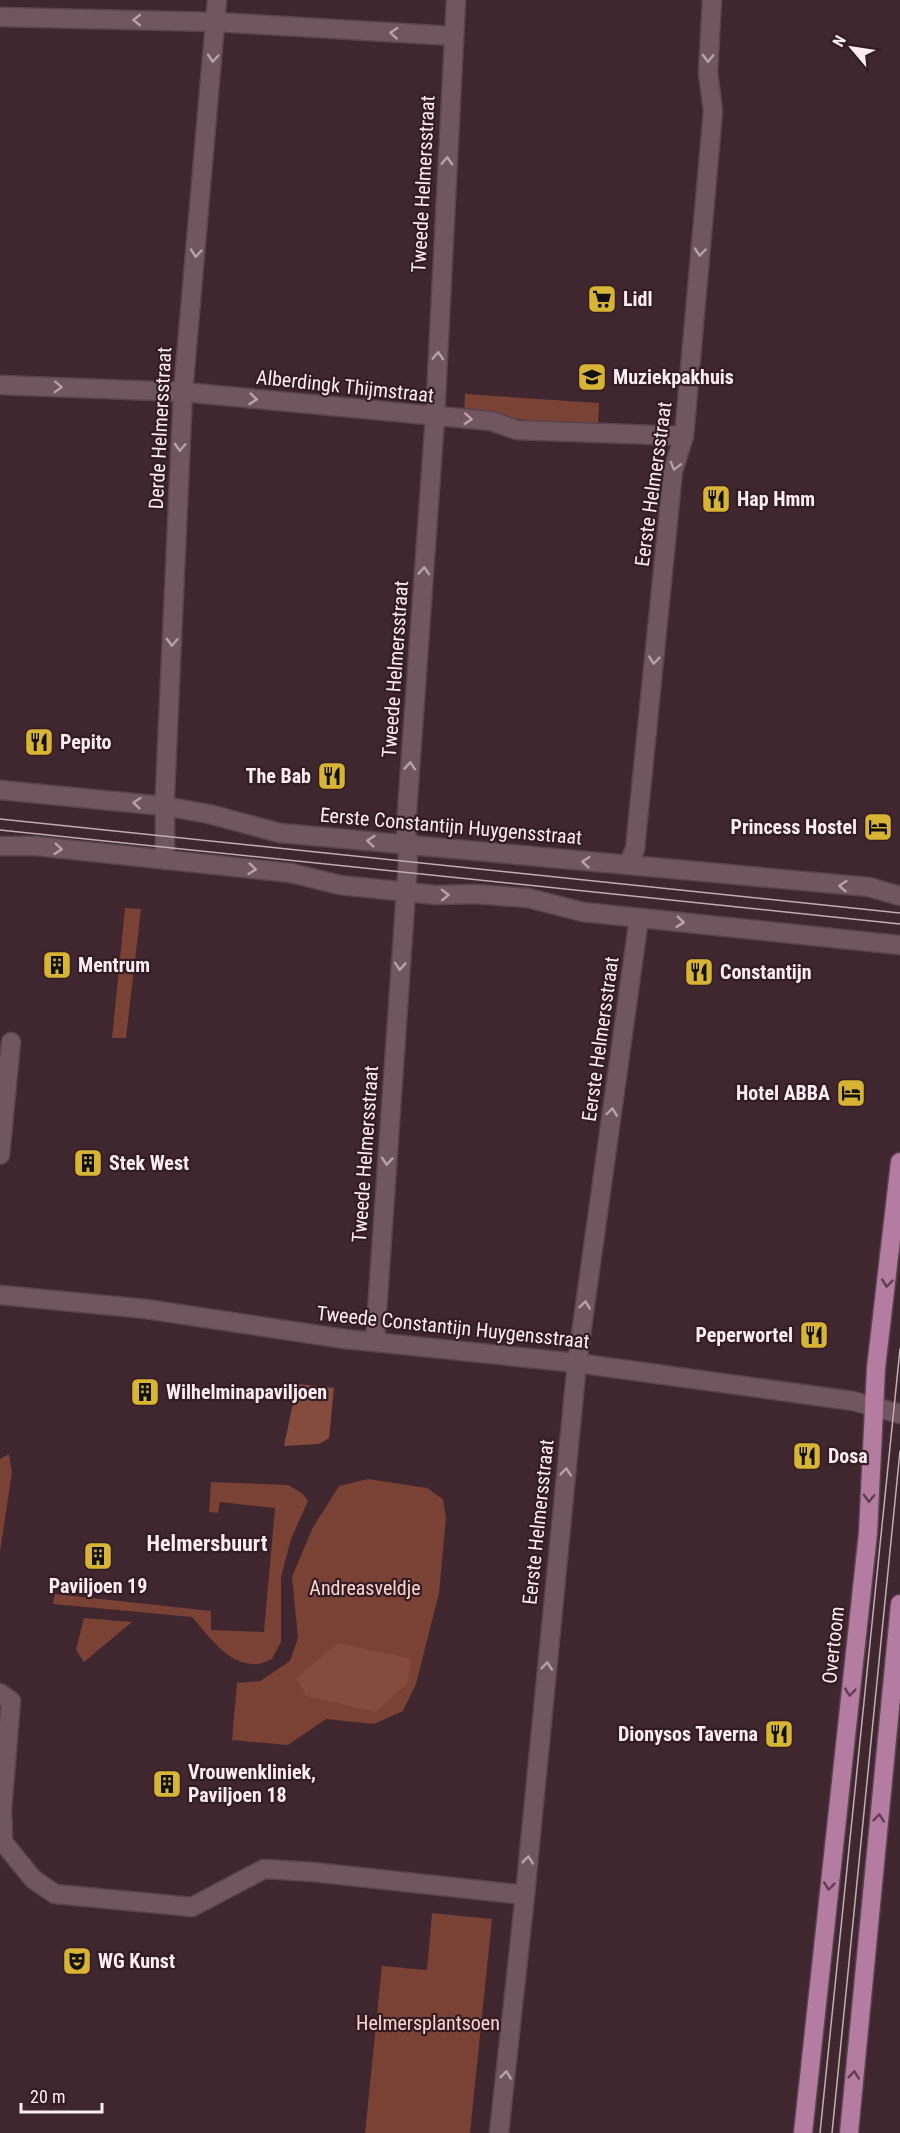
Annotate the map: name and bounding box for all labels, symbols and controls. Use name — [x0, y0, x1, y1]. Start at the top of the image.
one-way arrow — [132, 14, 141, 26]
north arrow — [822, 18, 882, 78]
one-way arrow — [390, 27, 399, 40]
text: N — [829, 32, 850, 50]
one-way arrow — [207, 54, 220, 63]
one-way arrow — [702, 54, 714, 63]
street label: Tweede Helmersstraat — [406, 95, 440, 273]
one-way arrow — [440, 156, 453, 165]
one-way arrow — [189, 248, 202, 257]
one-way arrow — [694, 248, 707, 257]
supermarket icon: Lidl — [586, 283, 618, 315]
place label: Lidl — [623, 287, 653, 311]
street label: Derde Helmersstraat — [144, 346, 176, 510]
one-way arrow — [431, 351, 444, 360]
school or university icon: Muziekpakhuis — [576, 361, 608, 393]
street label: Alberdingk Thijmstraat — [255, 365, 435, 407]
place label: Muziekpakhuis — [613, 365, 734, 389]
one-way arrow — [54, 381, 63, 394]
one-way arrow — [248, 392, 258, 405]
street label: Eerste Helmersstraat — [630, 400, 676, 568]
one-way arrow — [464, 413, 473, 426]
one-way arrow — [174, 442, 187, 451]
one-way arrow — [670, 461, 683, 471]
restaurant icon: Hap Hmm — [700, 483, 732, 515]
place label: Hap Hmm — [737, 487, 815, 511]
one-way arrow — [417, 567, 430, 576]
street label: Tweede Helmersstraat — [377, 580, 413, 758]
one-way arrow — [165, 637, 178, 646]
one-way arrow — [648, 655, 661, 665]
restaurant icon: Pepito — [23, 726, 55, 758]
place label: Pepito — [60, 730, 112, 754]
restaurant icon: The Bab — [316, 760, 348, 792]
one-way arrow — [404, 761, 417, 770]
place label: The Bab — [246, 764, 311, 788]
one-way arrow — [133, 797, 142, 810]
street label: Eerste Constantijn Huygensstraat — [319, 803, 583, 849]
hotel icon: Princess Hostel — [862, 811, 894, 843]
place label: Princess Hostel — [731, 815, 857, 839]
one-way arrow — [366, 835, 375, 848]
one-way arrow — [54, 842, 63, 854]
one-way arrow — [581, 855, 590, 868]
one-way arrow — [248, 862, 257, 875]
one-way arrow — [838, 879, 847, 892]
one-way arrow — [441, 888, 450, 901]
one-way arrow — [675, 915, 684, 928]
building icon: Mentrum — [41, 949, 73, 981]
place label: Mentrum — [78, 953, 150, 977]
street label: Eerste Helmersstraat — [577, 955, 623, 1123]
restaurant icon: Constantijn — [683, 956, 715, 988]
place label: Constantijn — [720, 960, 812, 984]
one-way arrow — [394, 962, 407, 971]
street label: Tweede Helmersstraat — [347, 1065, 383, 1243]
hotel icon: Hotel ABBA — [835, 1077, 867, 1109]
place label: Hotel ABBA — [736, 1081, 830, 1105]
one-way arrow — [606, 1107, 618, 1117]
building icon: Stek West — [72, 1147, 104, 1179]
place label: Stek West — [109, 1151, 189, 1175]
one-way arrow — [381, 1156, 394, 1165]
one-way arrow — [881, 1278, 894, 1288]
one-way arrow — [578, 1300, 590, 1310]
street label: Tweede Constantijn Huygensstraat — [315, 1301, 591, 1353]
restaurant icon: Peperwortel — [798, 1319, 830, 1351]
place label: Peperwortel — [695, 1323, 793, 1347]
building icon: Wilhelminapaviljoen — [129, 1376, 161, 1408]
place label: Wilhelminapaviljoen — [166, 1380, 327, 1404]
street label: Eerste Helmersstraat — [517, 1438, 559, 1606]
restaurant icon: Dosa — [791, 1440, 823, 1472]
place label: Dosa — [828, 1444, 868, 1468]
one-way arrow — [559, 1467, 572, 1476]
one-way arrow — [863, 1494, 875, 1503]
district label: Helmersbuurt — [147, 1531, 268, 1556]
building icon: Paviljoen 19 — [82, 1540, 114, 1572]
place label: Paviljoen 19 — [49, 1574, 147, 1598]
park label: Andreasveldje — [309, 1576, 421, 1600]
street label: Overtoom — [817, 1605, 849, 1685]
one-way arrow — [540, 1661, 553, 1671]
one-way arrow — [844, 1688, 857, 1697]
restaurant icon: Dionysos Taverna — [763, 1718, 795, 1750]
place label: Dionysos Taverna — [618, 1722, 758, 1746]
place label: Vrouwenkliniek, Paviljoen 18 — [188, 1760, 316, 1807]
building icon: Vrouwenkliniek, Paviljoen 18 — [151, 1768, 183, 1800]
one-way arrow — [872, 1813, 885, 1823]
one-way arrow — [521, 1856, 534, 1865]
one-way arrow — [823, 1881, 836, 1891]
theatre icon: WG Kunst — [61, 1945, 93, 1977]
place label: WG Kunst — [98, 1949, 175, 1973]
park label: Helmersplantsoen — [356, 2011, 500, 2035]
one-way arrow — [499, 2070, 511, 2079]
one-way arrow — [847, 2070, 860, 2079]
scale bar — [21, 2076, 102, 2114]
text: 20 m — [30, 2086, 65, 2107]

